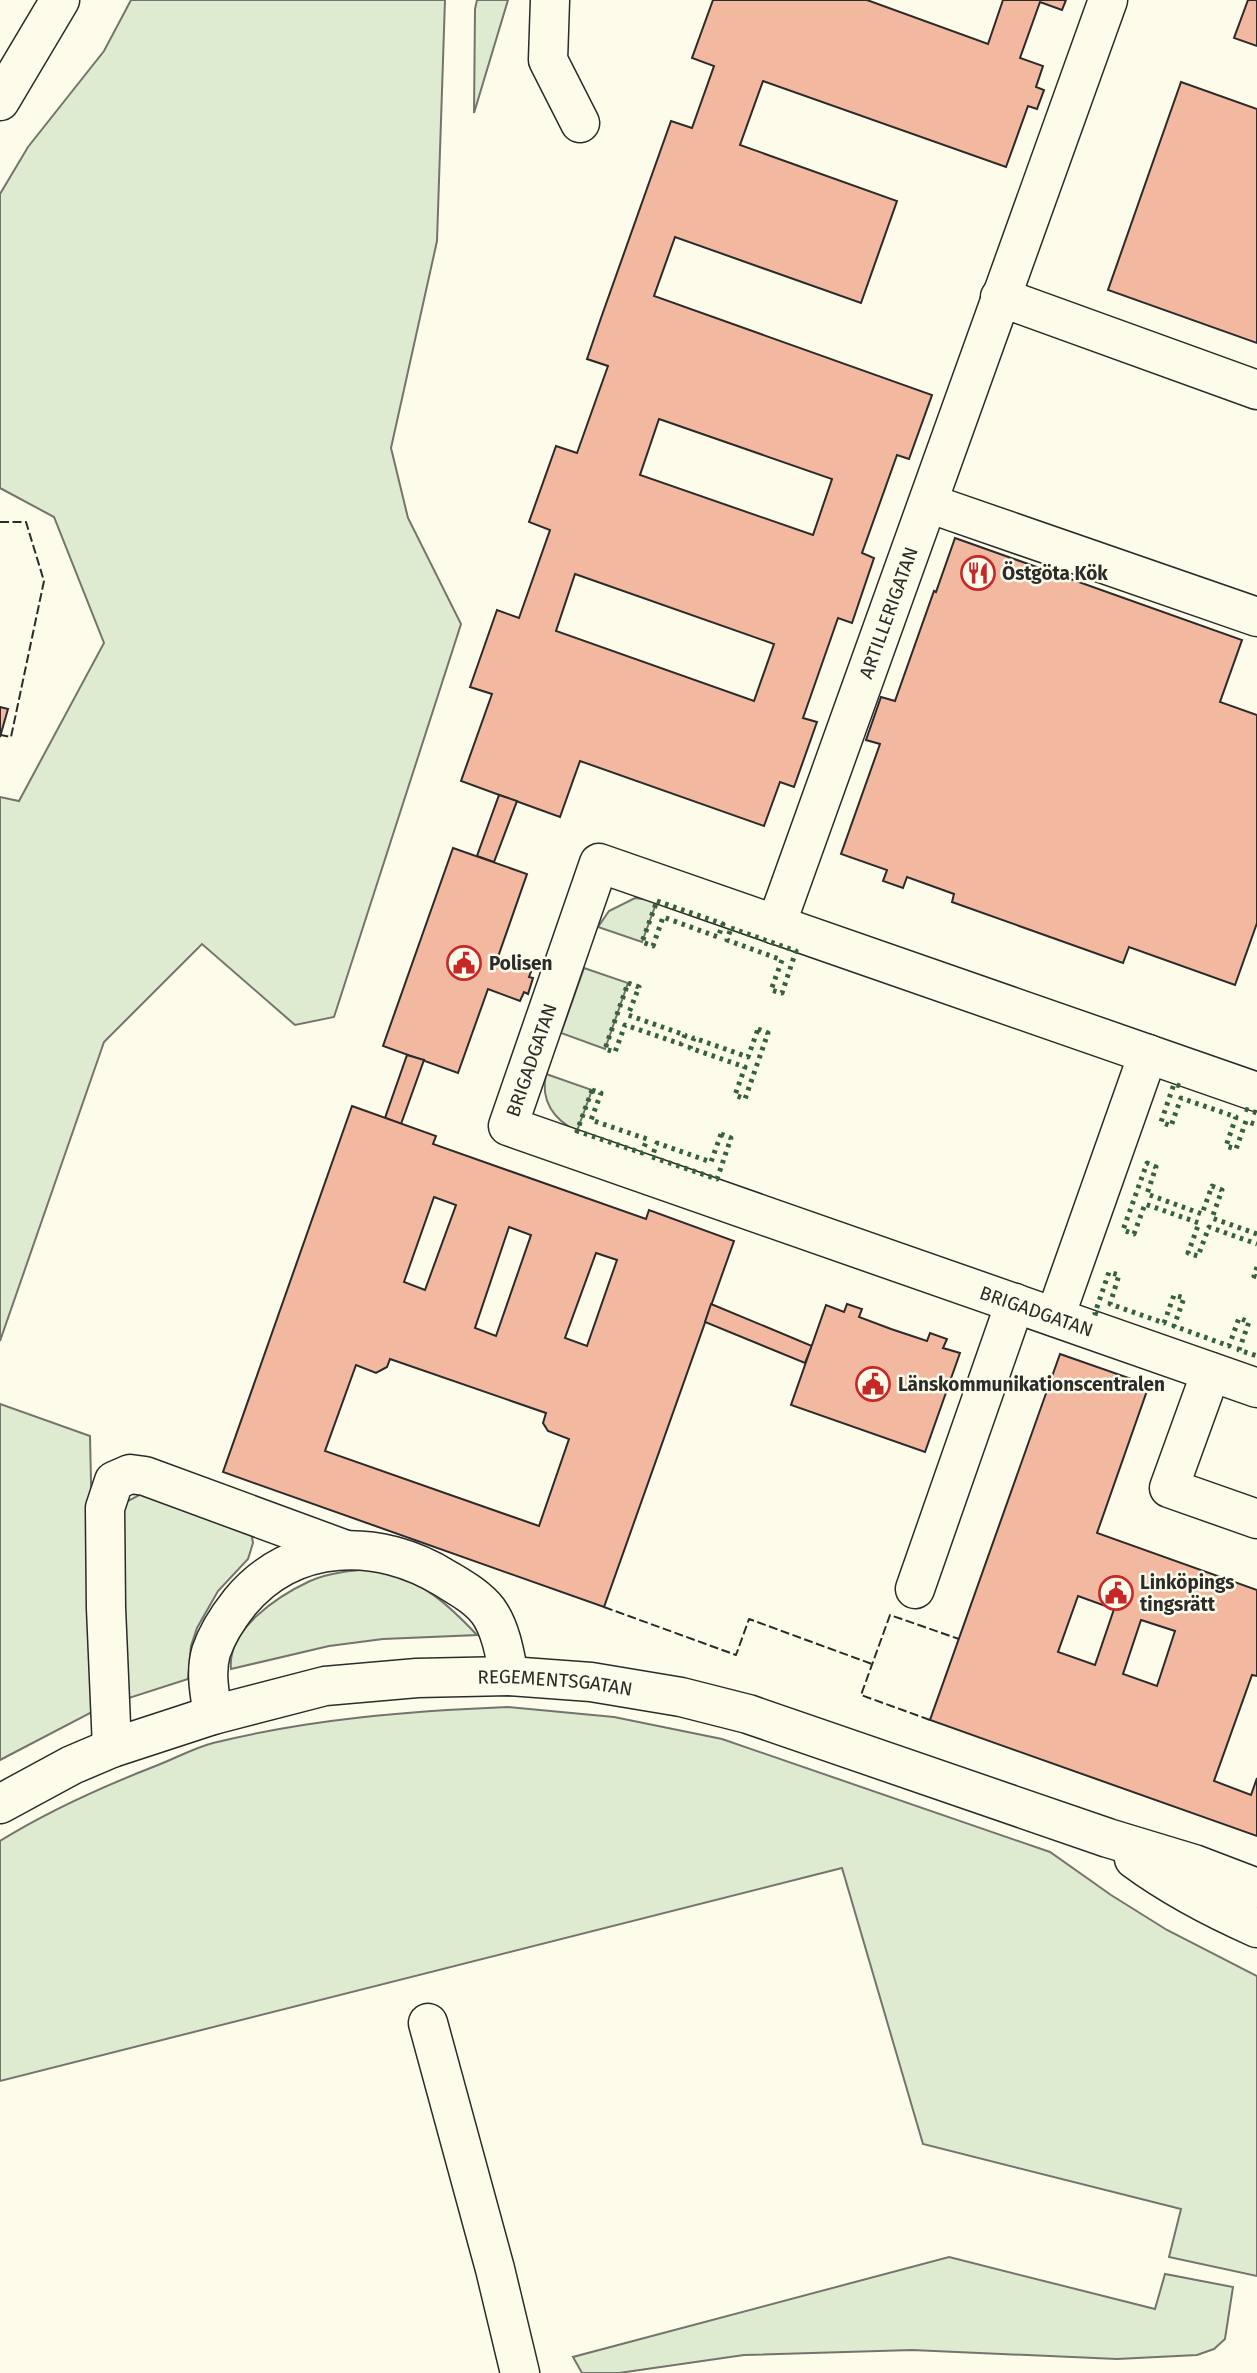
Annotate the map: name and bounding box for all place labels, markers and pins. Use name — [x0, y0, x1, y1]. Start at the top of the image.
restaurant icon: Östgöta Kök — [959, 554, 997, 592]
place label: Östgöta Kök — [1002, 561, 1108, 585]
public building icon: Polisen — [445, 944, 483, 982]
place label: Polisen — [489, 952, 553, 975]
public building icon: Länskommunikationscentralen — [854, 1365, 892, 1403]
place label: Länskommunikationscentralen — [898, 1373, 1165, 1396]
place label: Linköpings tingsrätt — [1140, 1571, 1235, 1616]
public building icon: Linköpings tingsrätt — [1097, 1574, 1135, 1612]

